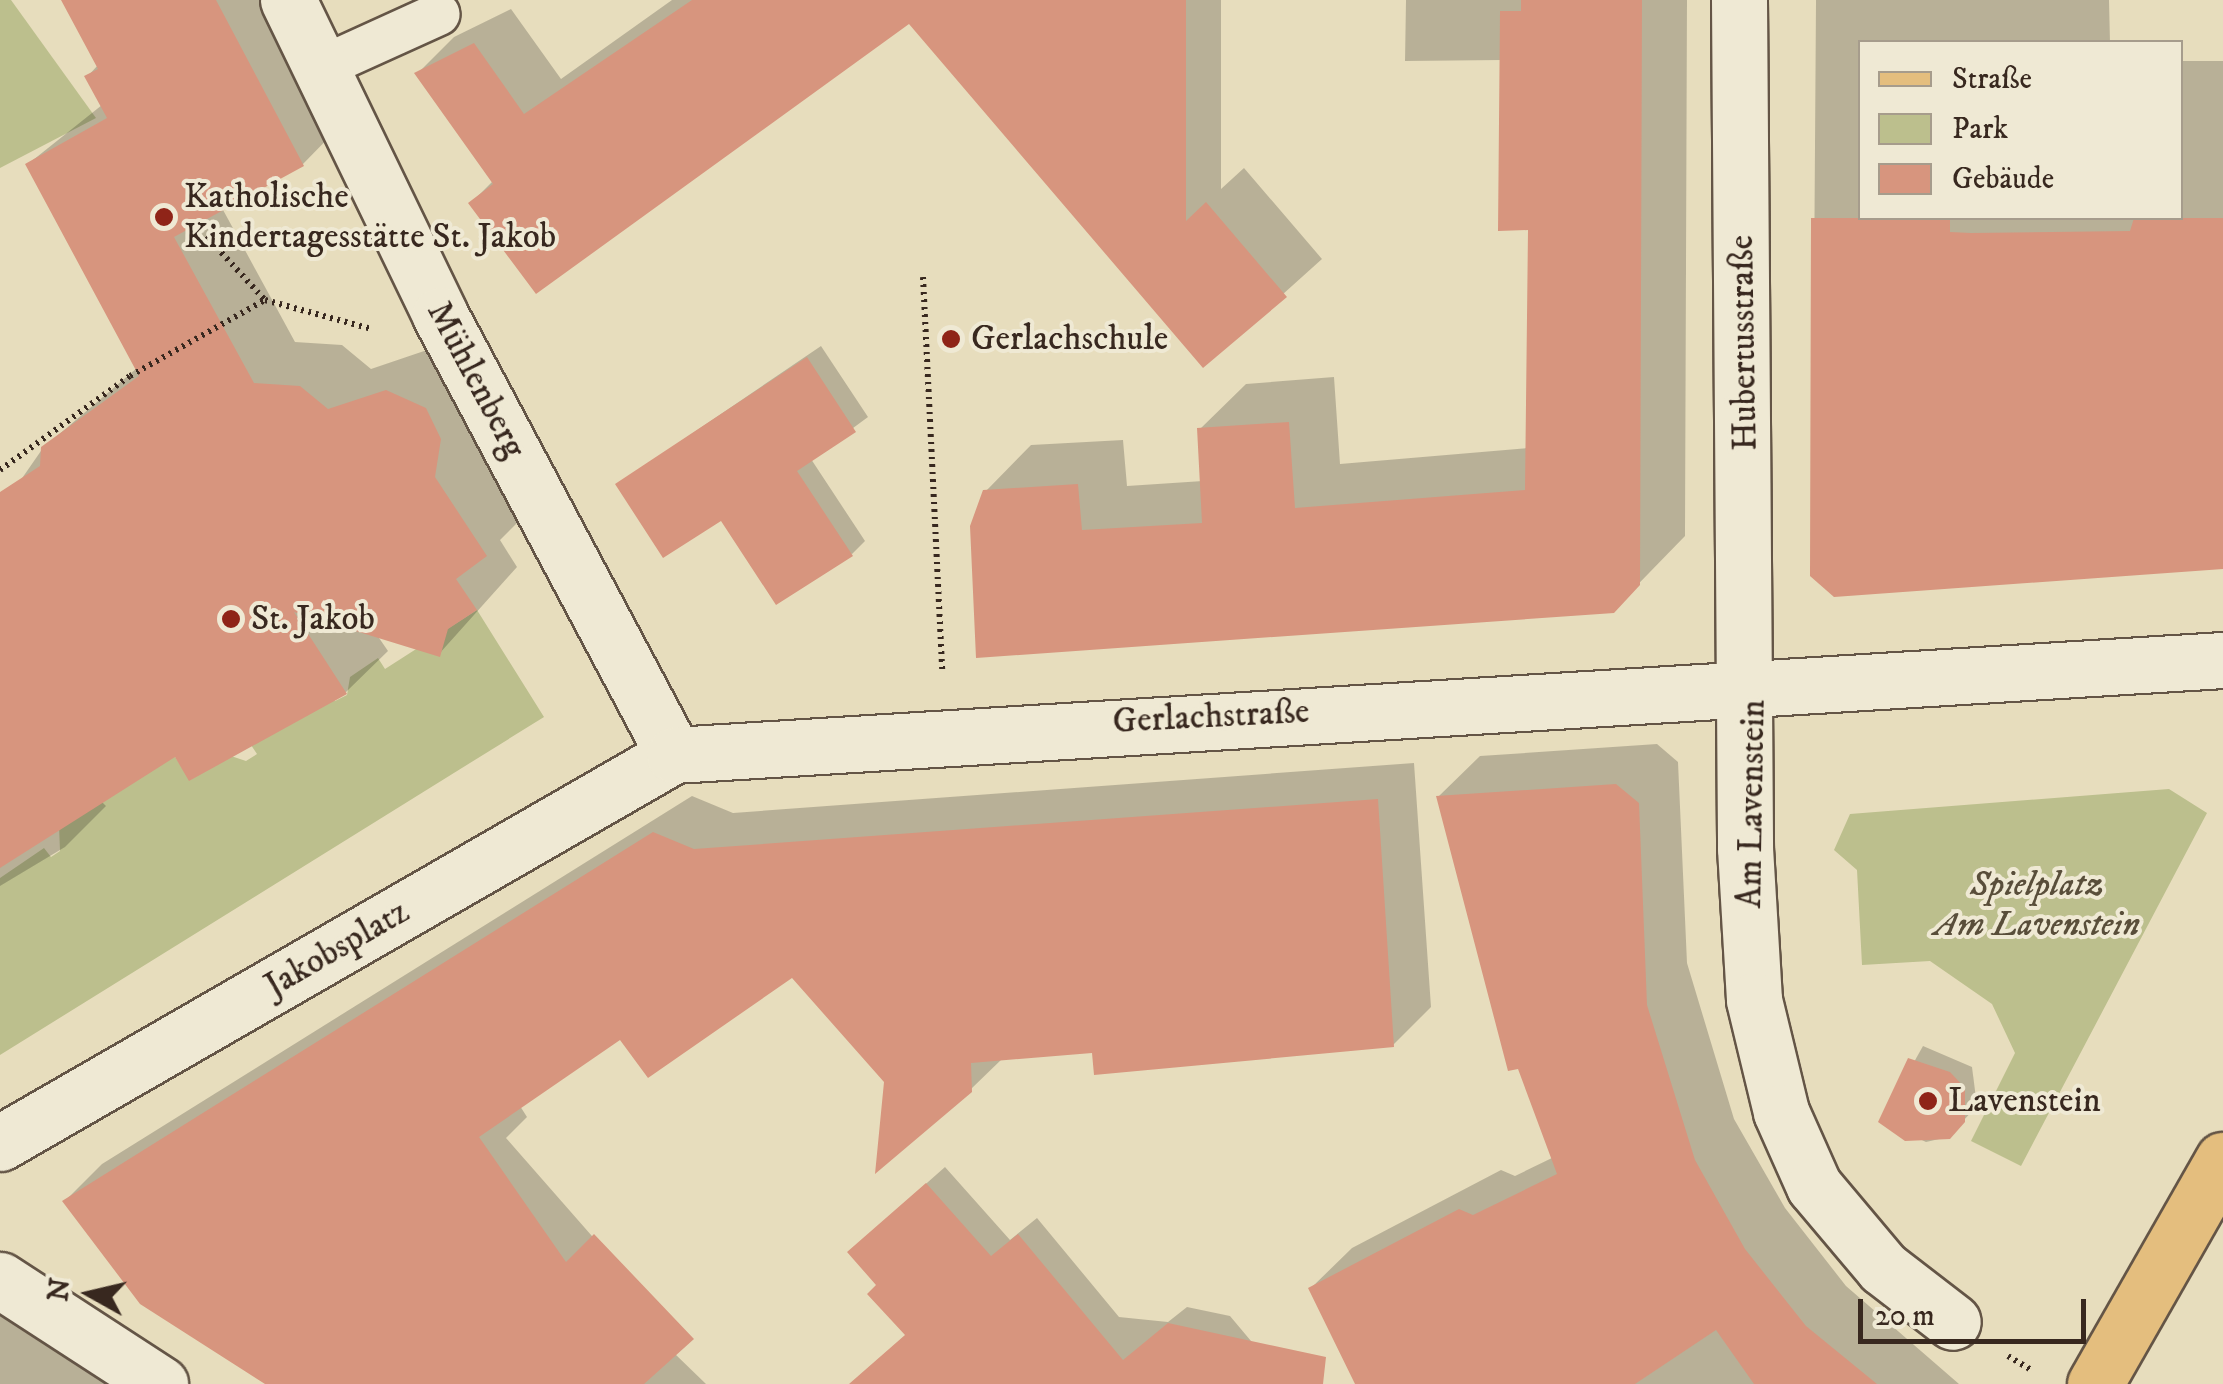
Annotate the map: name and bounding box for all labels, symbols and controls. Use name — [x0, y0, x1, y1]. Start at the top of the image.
legend — [1858, 40, 2183, 220]
text: Straße — [1952, 61, 2032, 98]
text: Park — [1952, 111, 2008, 148]
text: Gebäude — [1952, 161, 2054, 198]
place label: Katholische Kindertagesstätte St. Jakob — [184, 176, 556, 258]
marker: Katholische Kindertagesstätte St. Jakob — [153, 206, 175, 228]
street label: Hubertusstraße — [1721, 235, 1767, 451]
street label: Mühlenberg — [417, 295, 535, 465]
place label: Gerlachschule — [971, 318, 1168, 360]
marker: Gerlachschule — [940, 328, 962, 350]
place label: St. Jakob — [251, 598, 375, 640]
marker: St. Jakob — [220, 608, 242, 630]
street label: Gerlachstraße — [1112, 691, 1310, 743]
street label: Am Lavenstein — [1729, 699, 1775, 909]
park label: Spielplatz Am Lavenstein — [1934, 864, 2140, 946]
street label: Jakobsplatz — [257, 891, 417, 1007]
place label: Lavenstein — [1948, 1080, 2101, 1122]
marker: Lavenstein — [1917, 1090, 1939, 1112]
north arrow — [40, 1244, 140, 1344]
text: N — [41, 1276, 79, 1304]
scale bar — [1863, 1279, 2090, 1341]
text: 20 m — [1875, 1298, 1935, 1335]

